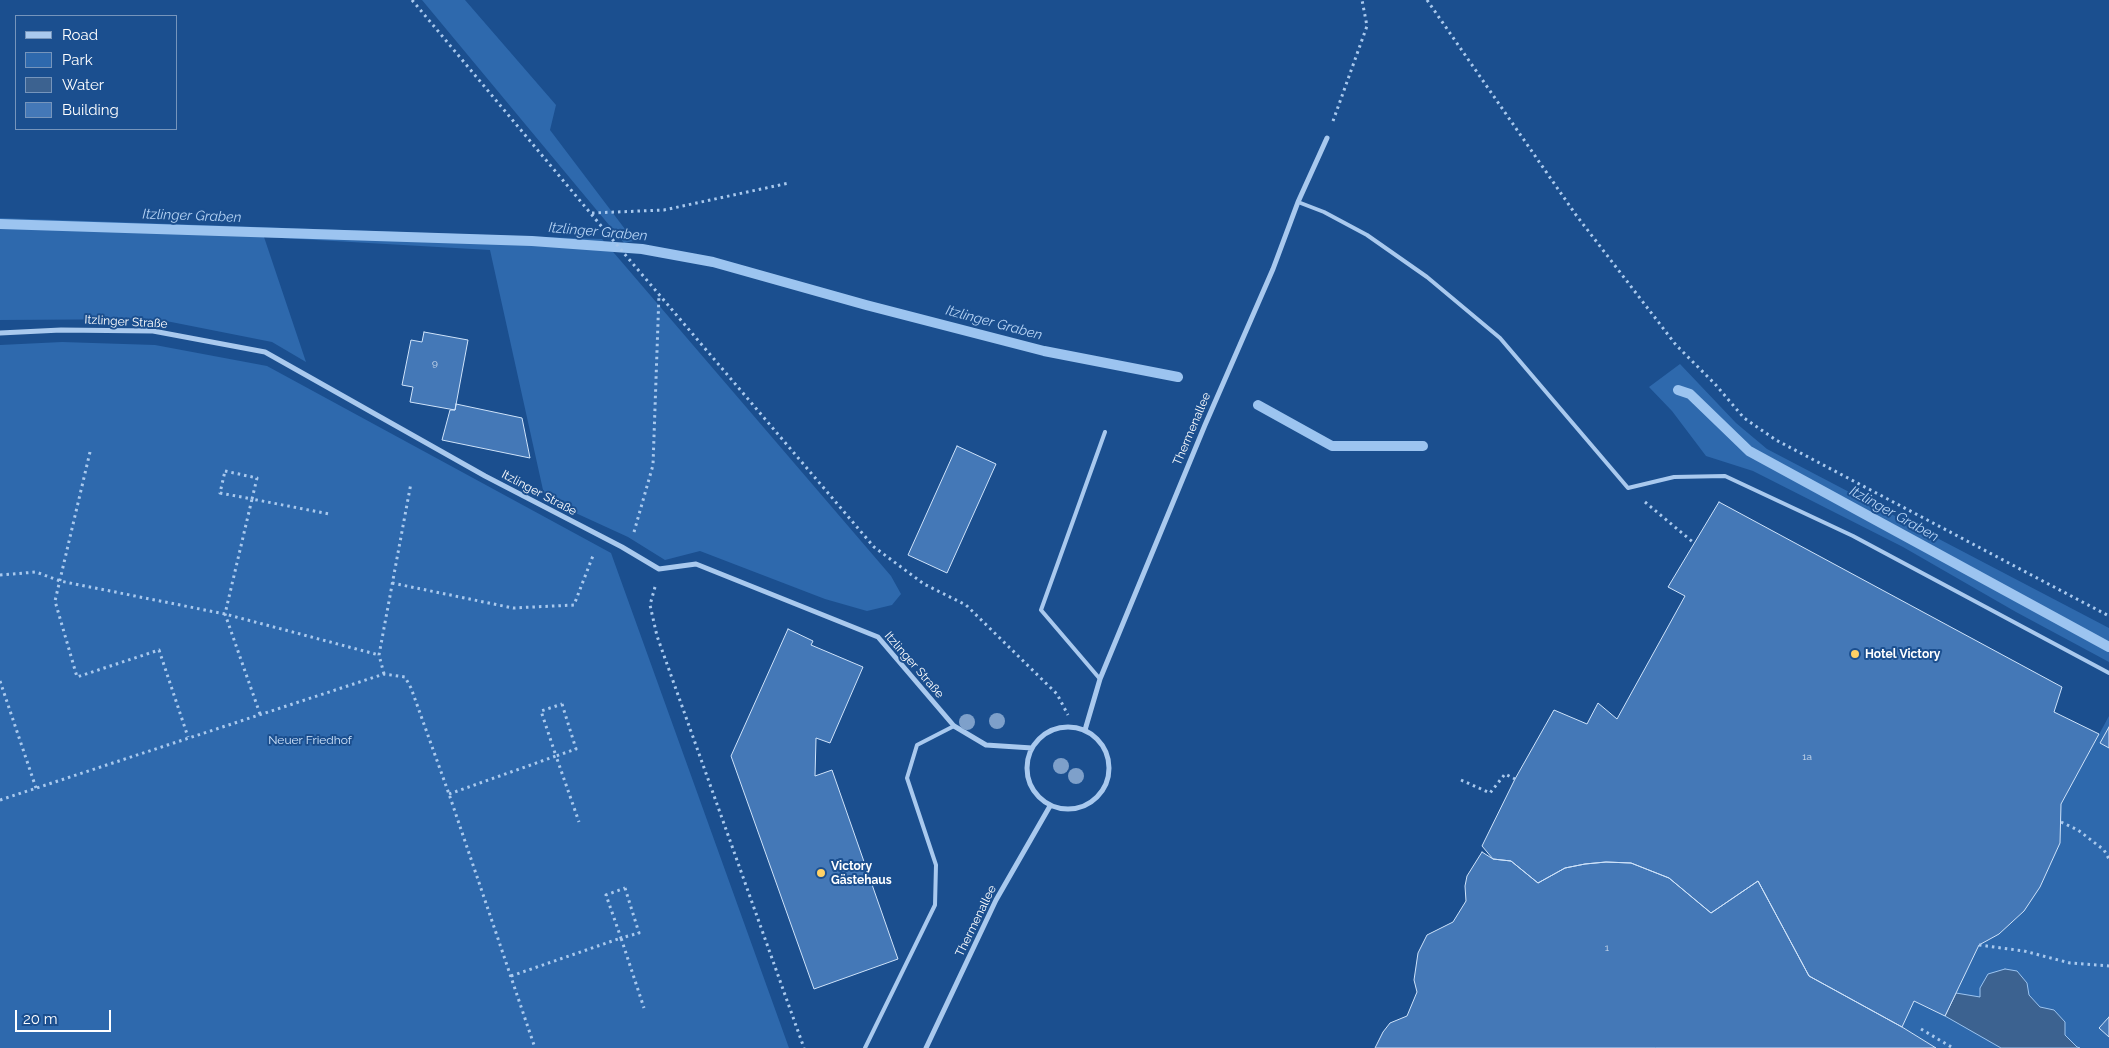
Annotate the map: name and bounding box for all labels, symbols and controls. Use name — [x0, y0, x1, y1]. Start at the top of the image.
legend — [15, 15, 178, 130]
text: Road — [62, 26, 98, 44]
text: Park — [62, 51, 93, 69]
text: Water — [62, 76, 104, 94]
text: Building — [62, 101, 119, 119]
water label: Itzlinger Graben — [142, 206, 242, 226]
water label: Itzlinger Graben — [548, 219, 648, 245]
water label: Itzlinger Graben — [944, 302, 1044, 344]
street label: Itzlinger Straße — [84, 313, 168, 331]
house number: 9 — [432, 357, 438, 369]
street label: Thermenallee — [1170, 390, 1214, 468]
street label: Itzlinger Straße — [499, 467, 579, 519]
water label: Itzlinger Graben — [1847, 483, 1941, 545]
street label: Itzlinger Straße — [881, 629, 947, 701]
place label: Hotel Victory — [1865, 647, 1940, 661]
marker: Hotel Victory — [1849, 648, 1861, 660]
park label: Neuer Friedhof — [268, 733, 352, 747]
house number: 1a — [1802, 751, 1812, 763]
place label: Victory Gästehaus — [831, 859, 892, 887]
marker: Victory Gästehaus — [815, 867, 827, 879]
street label: Thermenallee — [952, 883, 1000, 959]
house number: 1 — [1605, 942, 1609, 954]
scale bar — [18, 1000, 114, 1032]
text: 20 m — [23, 1010, 58, 1028]

